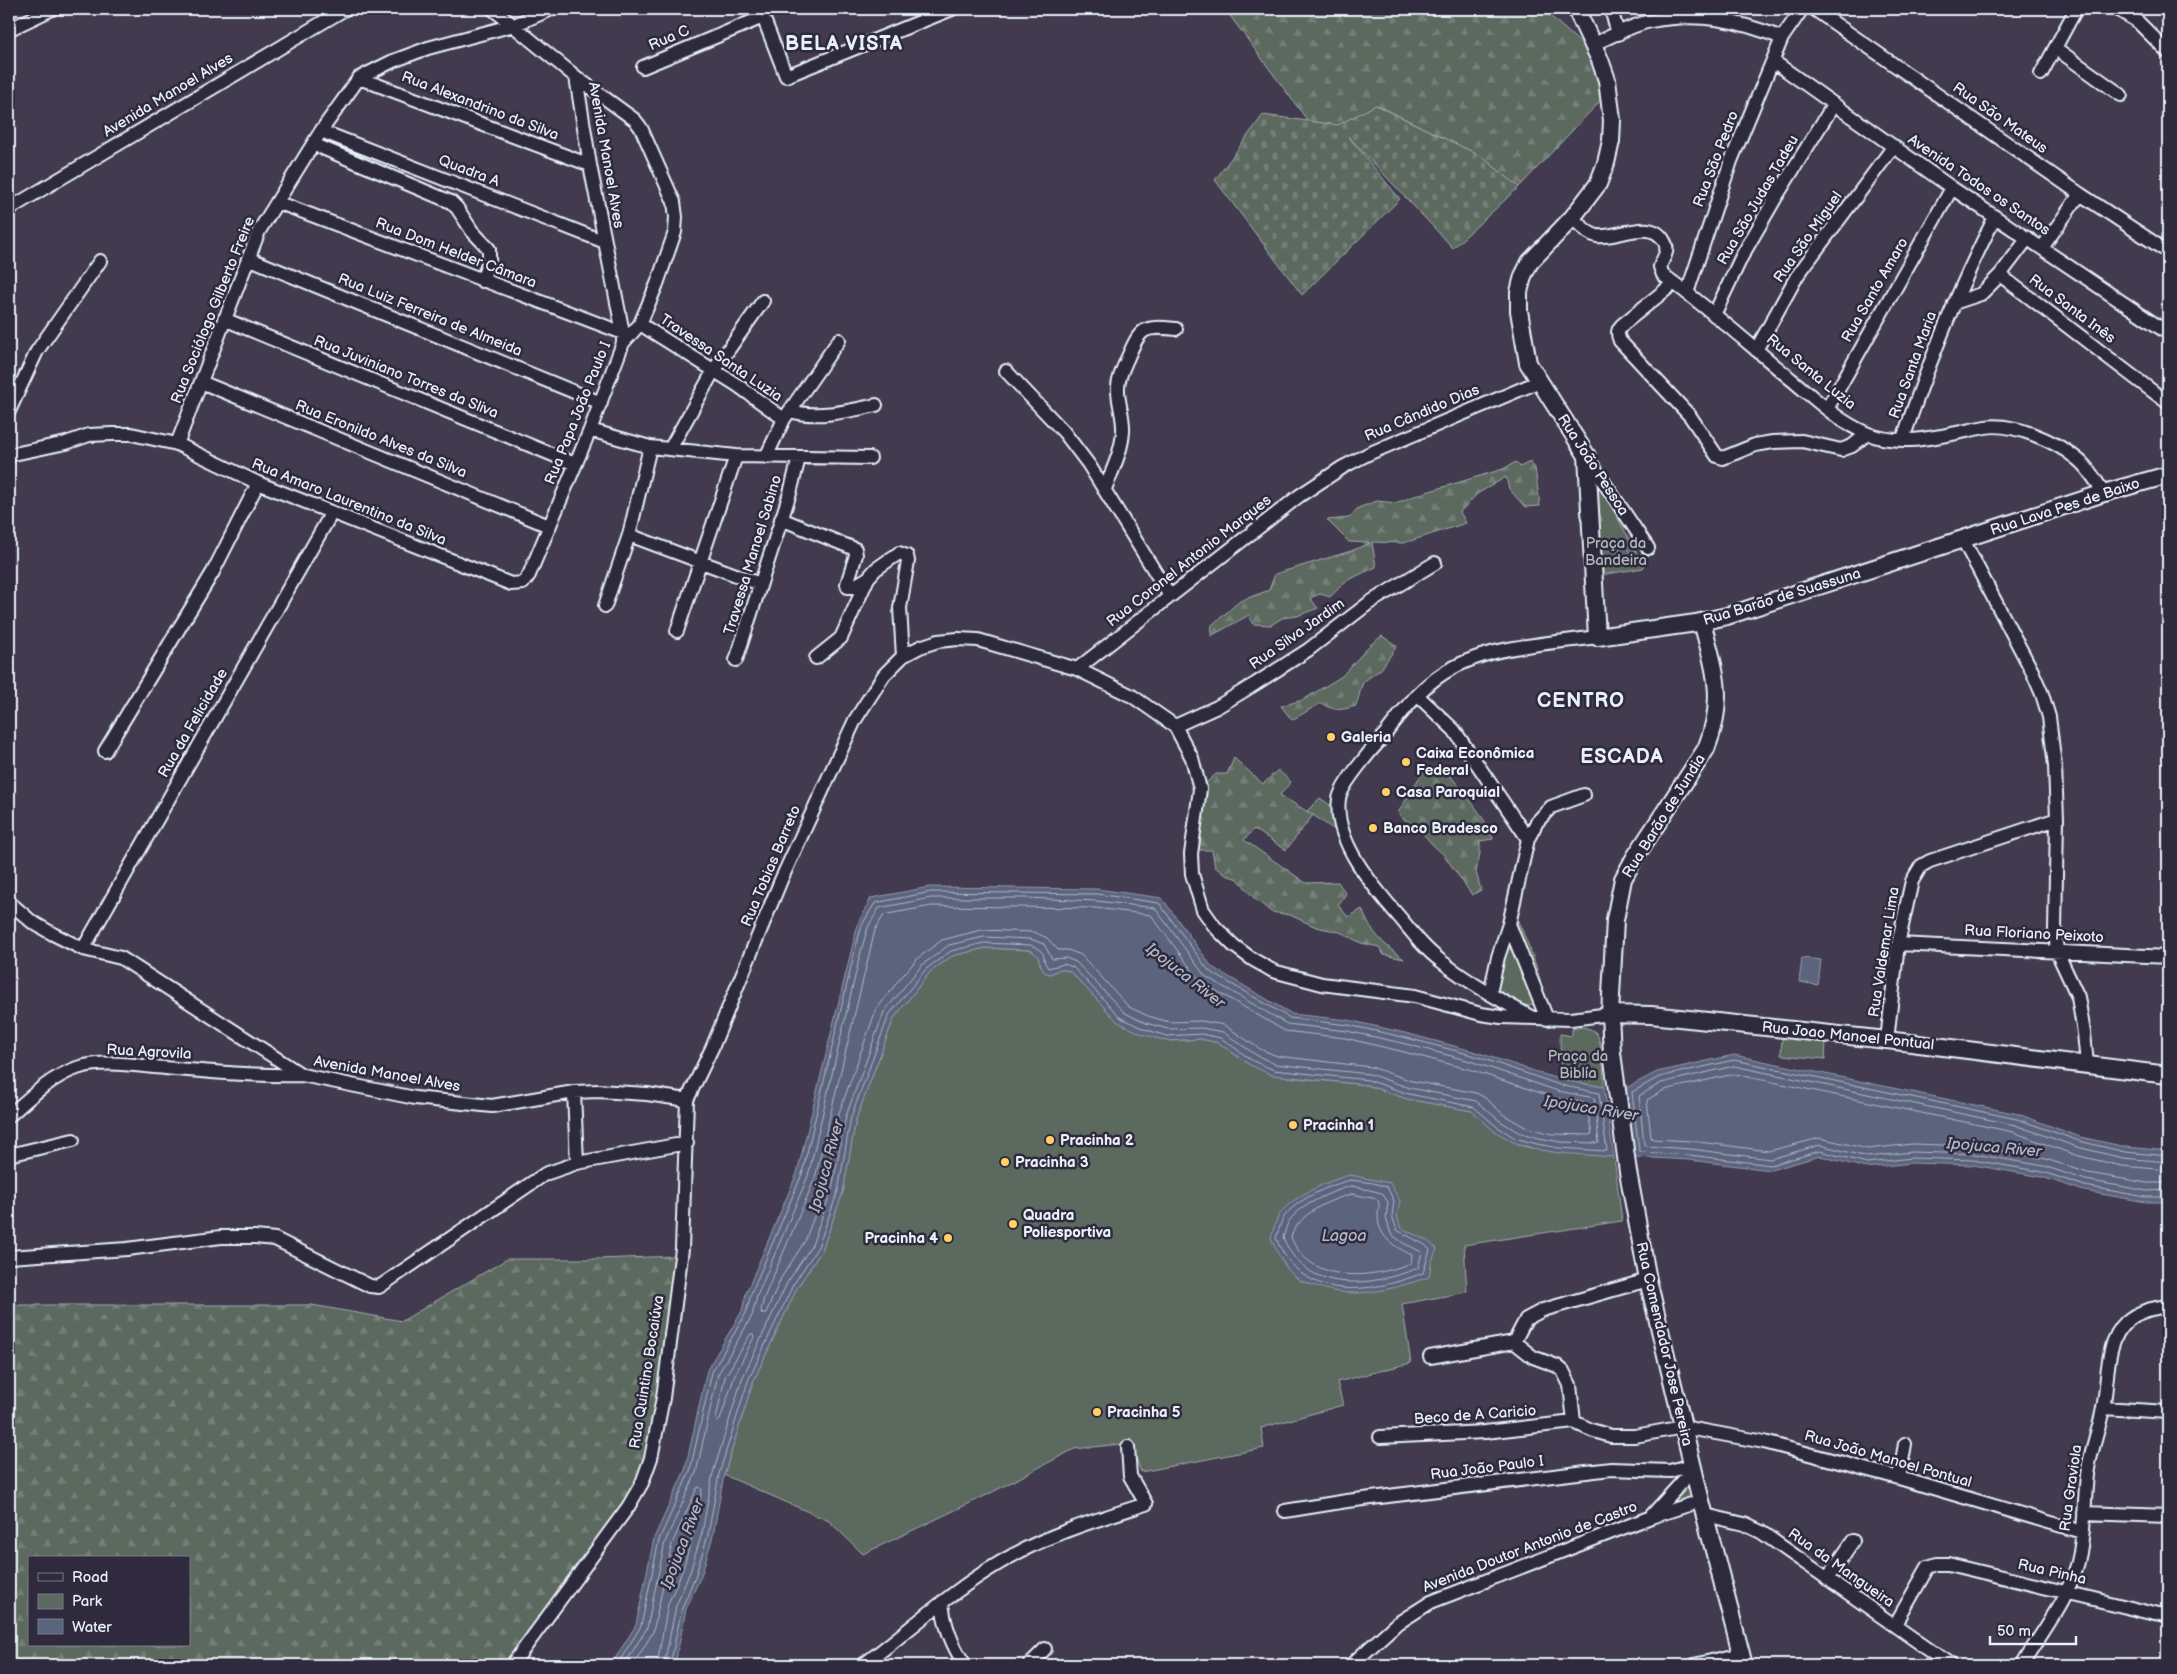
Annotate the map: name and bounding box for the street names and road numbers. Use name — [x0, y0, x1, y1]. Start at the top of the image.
street label: Rua C — [646, 21, 692, 55]
street label: Avenida Manoel Alves — [100, 48, 237, 141]
street label: Rua Alexandrino da Silva — [399, 67, 561, 145]
street label: Rua São Mateus — [1949, 78, 2052, 158]
street label: Avenida Manoel Alves — [584, 80, 628, 230]
street label: Rua São Pedro — [1689, 108, 1743, 210]
street label: Avenida Todos os Santos — [1904, 130, 2054, 240]
street label: Rua São Judas Tadeu — [1713, 132, 1803, 268]
street label: Quadra A — [436, 151, 503, 192]
street label: Rua São Miguel — [1769, 188, 1847, 286]
street label: Rua Dom Helder Câmara — [373, 213, 539, 293]
street label: Rua Sociólogo Gilberto Freire — [167, 214, 259, 406]
street label: Rua Santo Amaro — [1837, 234, 1913, 346]
street label: Rua Luiz Ferreira de Almeida — [335, 269, 525, 361]
street label: Rua Santa Inês — [2025, 270, 2120, 348]
street label: Rua Santa Maria — [1885, 309, 1941, 421]
street label: Travessa Santa Luzia — [656, 310, 786, 406]
street label: Rua Santa Luzia — [1762, 330, 1860, 414]
street label: Rua Juviniano Torres da Sliva — [311, 331, 501, 423]
street label: Rua Papa João Paulo I — [541, 338, 616, 487]
street label: Rua Cândido Dias — [1362, 380, 1483, 446]
street label: Rua Eronildo Alves da Silva — [292, 396, 470, 482]
street label: Rua João Pessoa — [1553, 411, 1633, 519]
street label: Rua Amaro Laurentino da Silva — [249, 454, 449, 550]
street label: Travessa Manoel Sabino — [720, 473, 786, 637]
street label: Rua Lava Pes de Baixo — [1988, 474, 2142, 540]
street label: Rua Coronel Antonio Marques — [1103, 490, 1276, 631]
street label: Rua Barão de Suassuna — [1701, 564, 1863, 630]
street label: Rua Silva Jardim — [1246, 594, 1348, 674]
street label: Rua da Felicidade — [154, 665, 232, 781]
street label: Rua Barão de Jundia — [1618, 751, 1710, 881]
street label: Rua Tobias Barreto — [737, 803, 805, 929]
street label: Rua Valdemar Lima — [1864, 885, 1904, 1019]
street label: Rua Floriano Peixoto — [1964, 921, 2104, 947]
street label: Rua Joao Manoel Pontual — [1761, 1018, 1935, 1054]
street label: Rua Agrovila — [106, 1040, 192, 1064]
street label: Avenida Manoel Alves — [312, 1052, 462, 1096]
street label: Rua Comendador Jose Pereira — [1631, 1240, 1697, 1448]
street label: Rua Quintino Bocaiúva — [625, 1294, 669, 1450]
street label: Beco de A Caricio — [1413, 1401, 1537, 1429]
street label: Rua João Manoel Pontual — [1802, 1426, 1974, 1492]
street label: Rua Graviola — [2056, 1443, 2086, 1533]
street label: Rua João Paulo I — [1429, 1452, 1545, 1484]
street label: Avenida Doutor Antonio de Castro — [1420, 1497, 1640, 1597]
street label: Rua da Mangueira — [1784, 1524, 1898, 1612]
street label: Rua Pinha — [2016, 1555, 2088, 1589]

